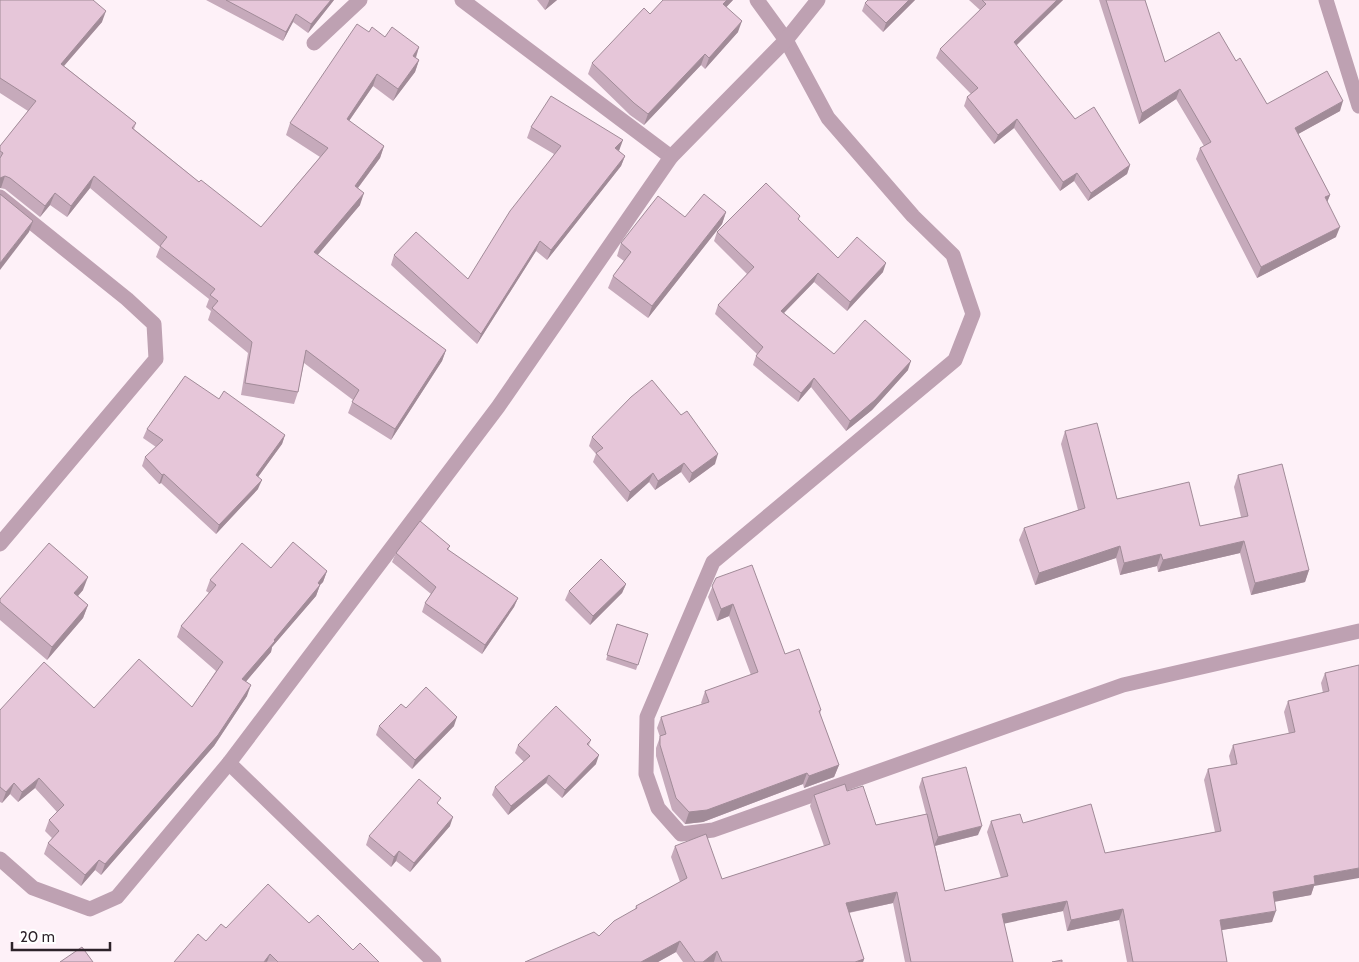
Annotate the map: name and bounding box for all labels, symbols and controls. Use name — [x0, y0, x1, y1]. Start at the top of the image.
scale bar — [12, 920, 110, 952]
text: 20 m — [20, 928, 55, 946]

